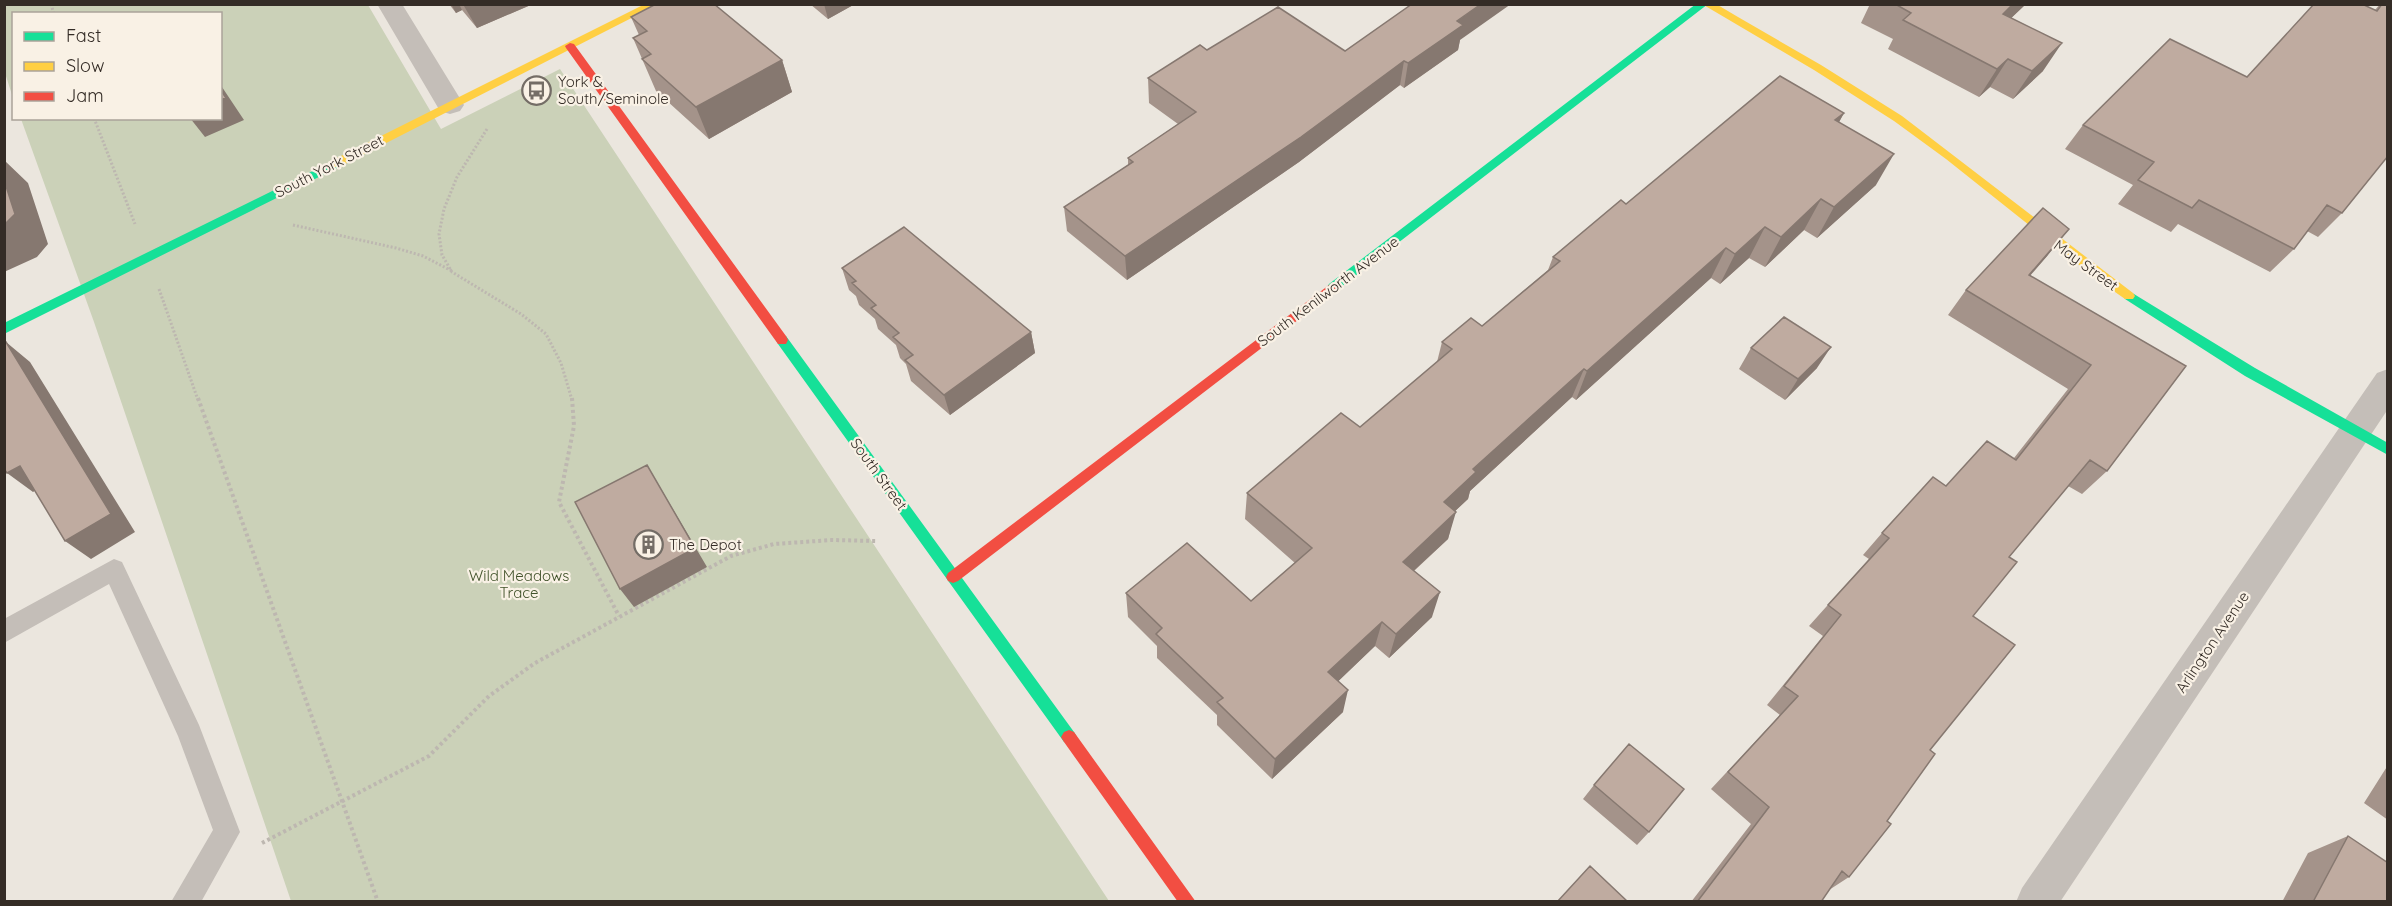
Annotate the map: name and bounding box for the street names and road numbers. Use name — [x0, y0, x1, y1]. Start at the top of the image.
street label: South York Street — [271, 130, 387, 202]
street label: South Kenilworth Avenue — [1254, 232, 1402, 350]
street label: May Street — [2050, 235, 2122, 295]
street label: South Street — [846, 434, 912, 514]
street label: Arlington Avenue — [2171, 588, 2253, 696]

